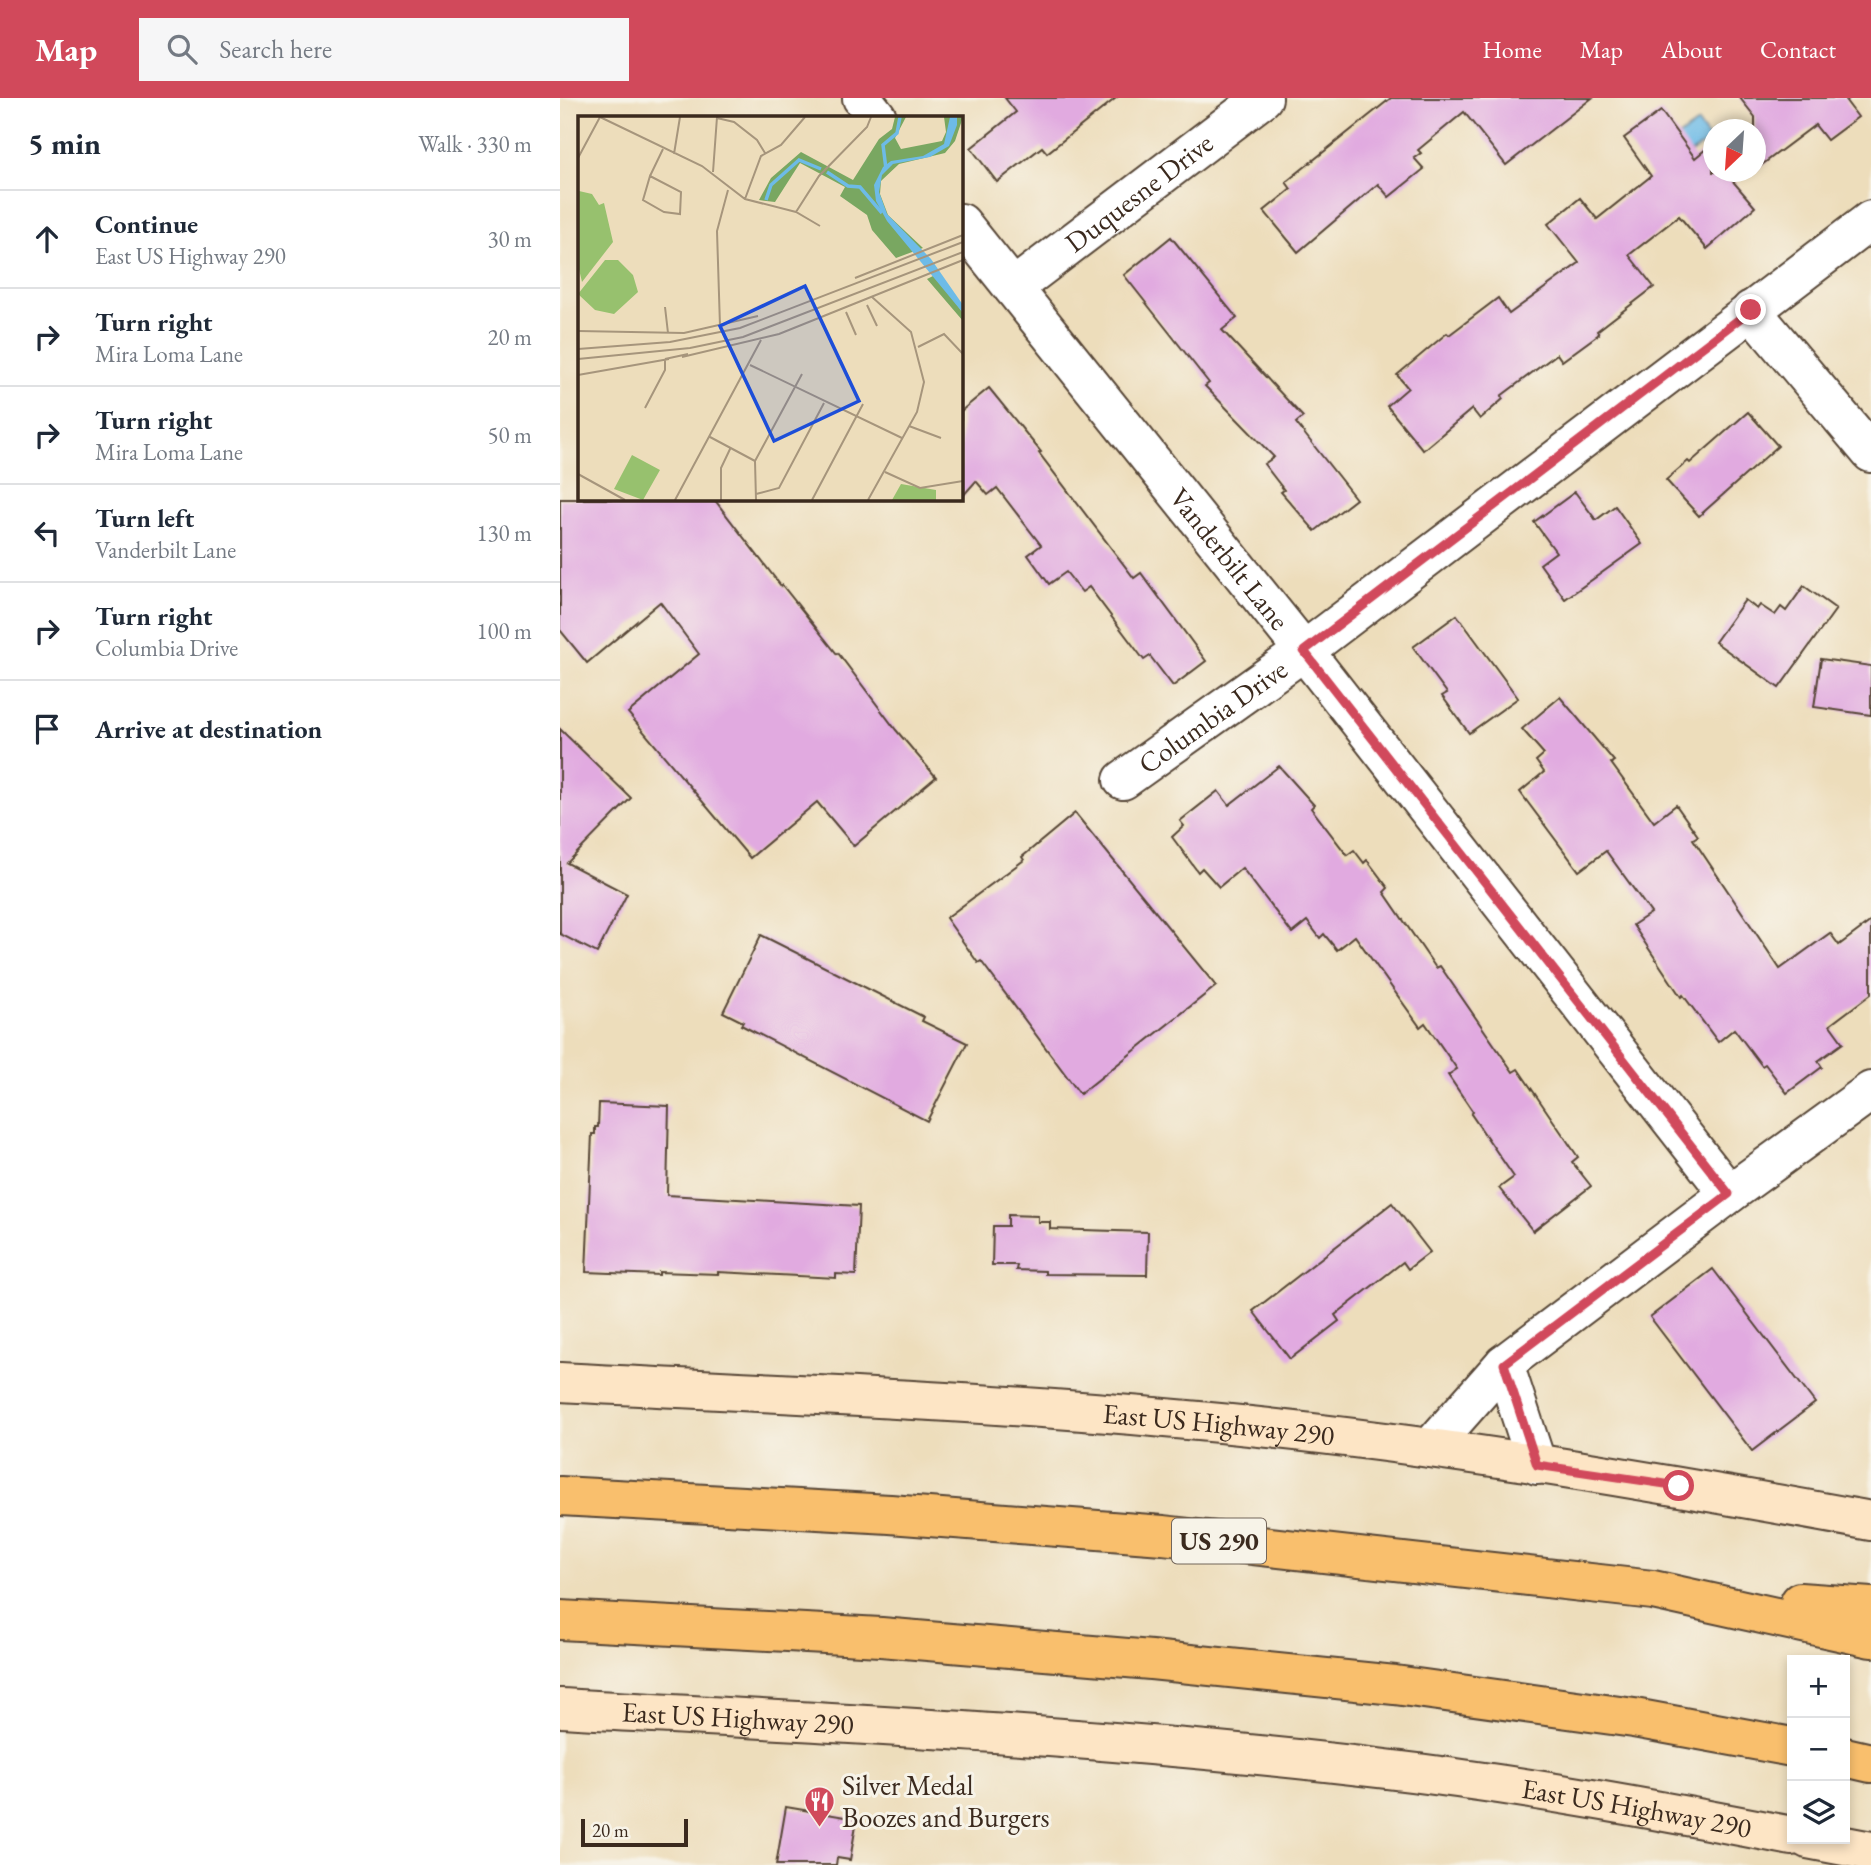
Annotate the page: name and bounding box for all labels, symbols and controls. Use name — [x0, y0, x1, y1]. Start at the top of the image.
search box — [139, 18, 629, 81]
text: Map — [35, 28, 97, 71]
icon: search — [163, 30, 201, 68]
text: Search here — [219, 32, 332, 66]
text: Home — [1482, 34, 1542, 65]
text: Map — [1580, 34, 1623, 65]
text: About — [1661, 34, 1722, 65]
text: Contact — [1760, 34, 1836, 65]
inset map — [578, 116, 962, 500]
north arrow — [1703, 119, 1766, 182]
text: 5 min — [28, 124, 101, 163]
street label: Duquesne Drive — [1058, 125, 1220, 260]
text: Walk · 330 m — [418, 129, 532, 159]
text: Continue — [95, 207, 198, 241]
icon: ahead — [28, 220, 66, 258]
text: 30 m — [487, 224, 532, 254]
text: East US Highway 290 — [95, 241, 286, 271]
route end — [1735, 294, 1766, 325]
text: Turn right — [95, 305, 213, 339]
icon: right — [28, 318, 66, 356]
text: 20 m — [487, 322, 532, 352]
text: Mira Loma Lane — [95, 339, 243, 369]
text: Turn right — [95, 403, 213, 437]
icon: right — [28, 416, 66, 454]
text: 50 m — [487, 420, 532, 450]
text: Mira Loma Lane — [95, 437, 243, 467]
street label: Vanderbilt Lane — [1162, 480, 1298, 637]
text: Turn left — [95, 501, 194, 535]
icon: left — [28, 514, 66, 552]
text: 130 m — [476, 518, 532, 548]
text: Vanderbilt Lane — [95, 535, 236, 565]
text: Turn right — [95, 599, 213, 633]
icon: right — [28, 612, 66, 650]
text: 100 m — [476, 616, 532, 646]
text: Columbia Drive — [95, 633, 238, 663]
street label: Columbia Drive — [1131, 651, 1294, 781]
icon: arrive — [28, 710, 66, 748]
text: Arrive at destination — [95, 712, 322, 746]
street label: East US Highway 290 — [1101, 1395, 1336, 1453]
route start — [1663, 1470, 1694, 1501]
road number: US 290 — [1172, 1518, 1266, 1564]
map controls — [1787, 1655, 1850, 1844]
button: + — [1787, 1655, 1850, 1718]
street label: East US Highway 290 — [621, 1693, 855, 1742]
button: − — [1787, 1718, 1850, 1781]
place label: Silver Medal Boozes and Burgers — [842, 1767, 1050, 1835]
street label: East US Highway 290 — [1519, 1770, 1754, 1846]
button: layers — [1787, 1781, 1850, 1844]
restaurant icon: Silver Medal Boozes and Burgers — [802, 1784, 836, 1828]
scale bar — [581, 1816, 688, 1848]
text: 20 m — [592, 1818, 629, 1843]

